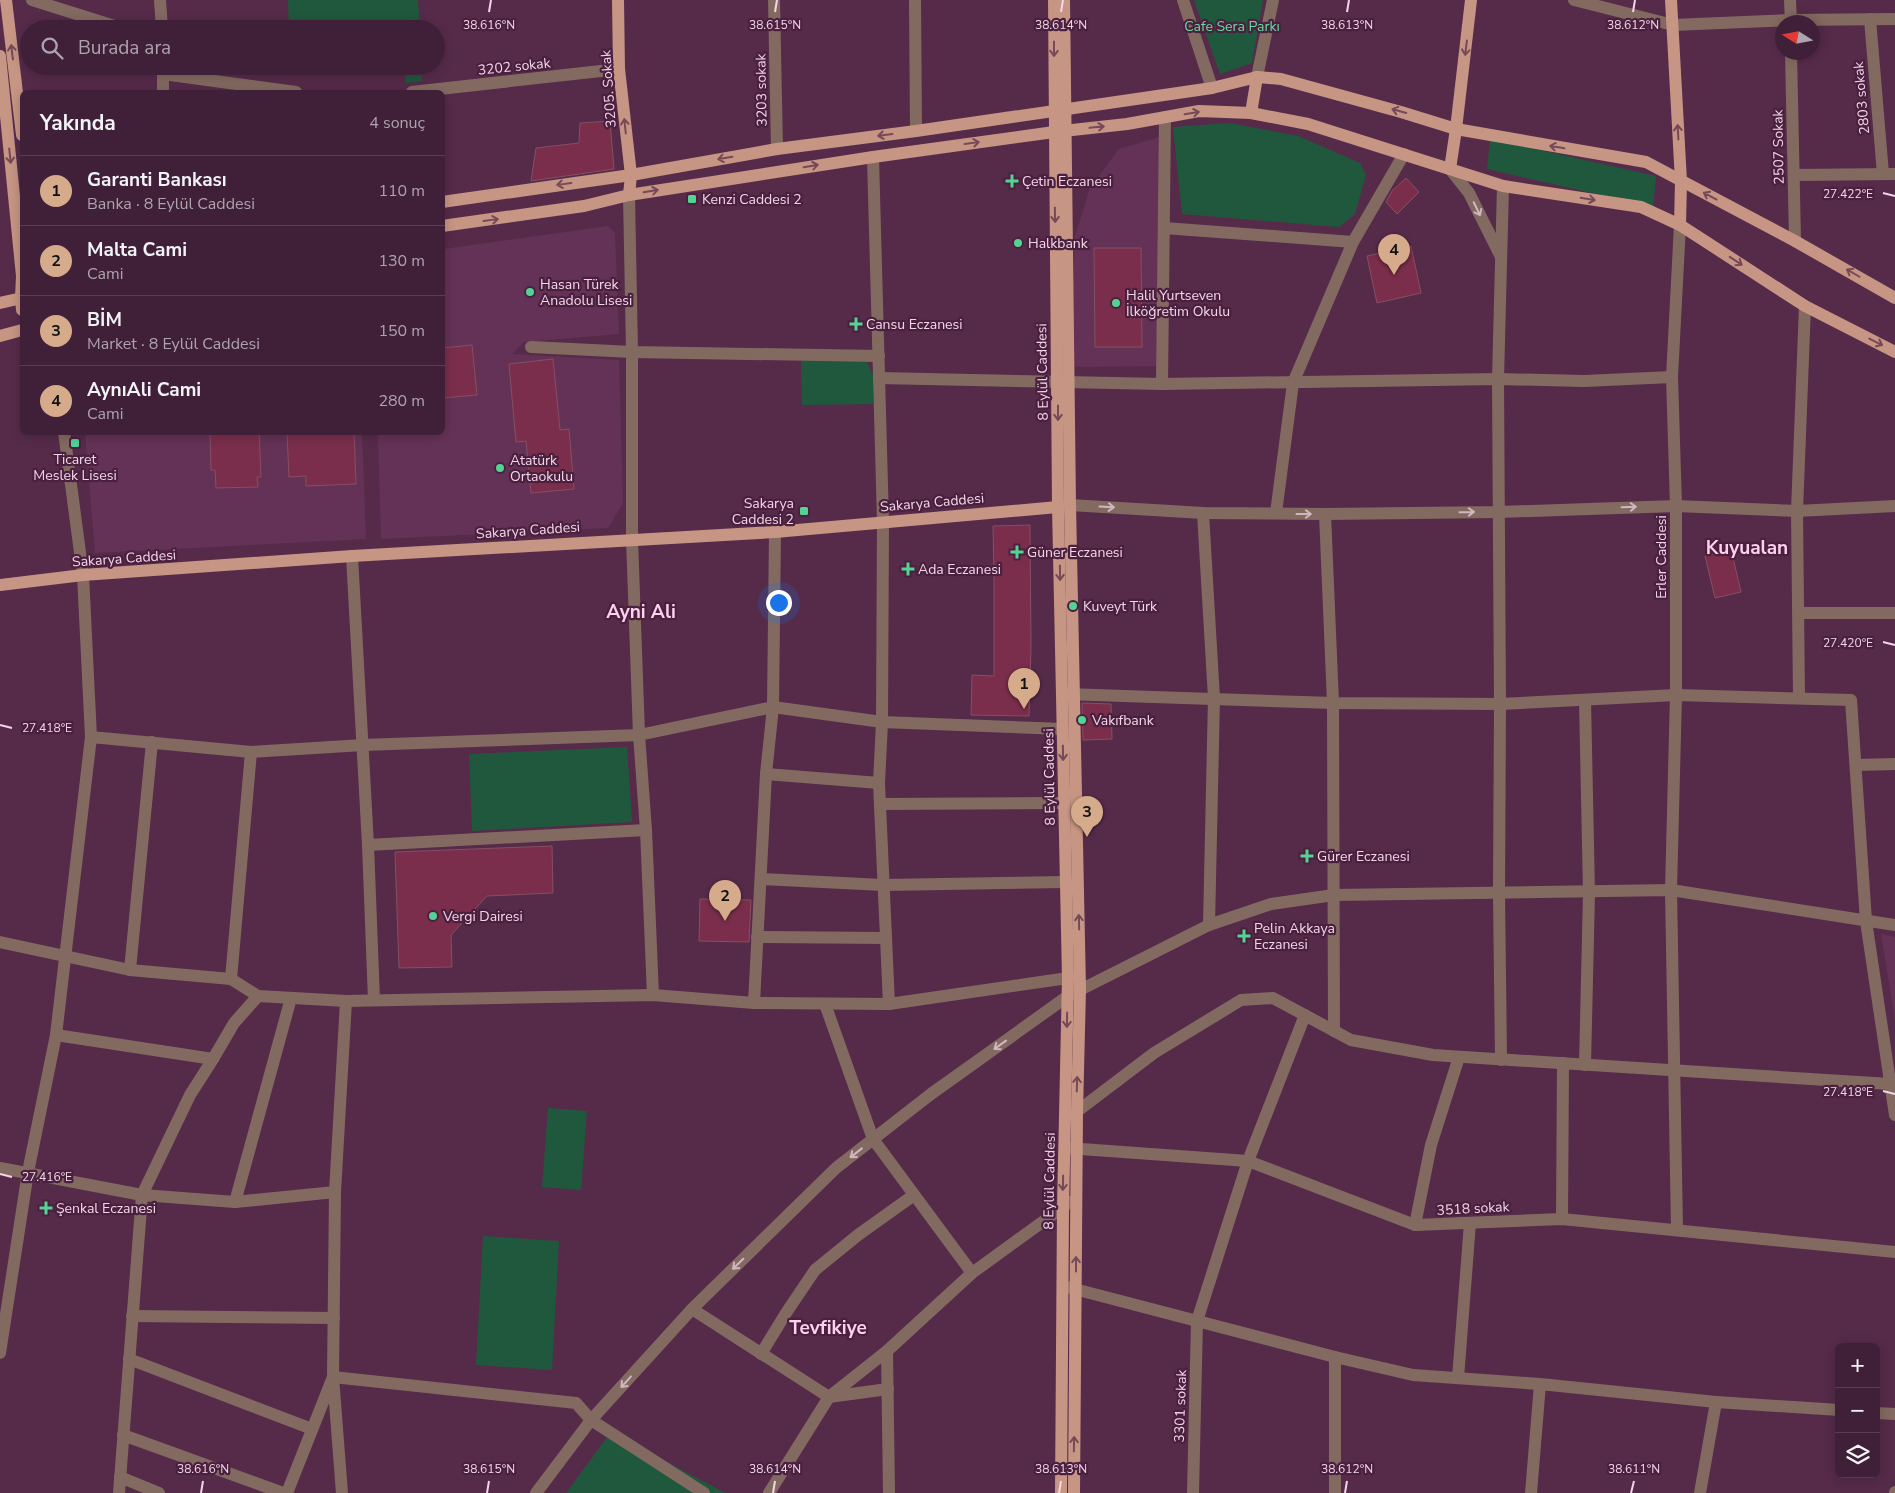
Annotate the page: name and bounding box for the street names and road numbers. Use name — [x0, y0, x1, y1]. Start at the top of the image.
street label: 3205. Sokak — [596, 48, 621, 129]
street label: 3203 sokak — [751, 52, 772, 127]
street label: 3202 sokak — [477, 53, 552, 80]
street label: 2803 sokak — [1849, 60, 1874, 135]
street label: 2507 Sokak — [1768, 108, 1789, 185]
street label: 8 Eylül Caddesi — [1032, 323, 1053, 421]
street label: Sakarya Caddesi — [879, 488, 985, 517]
street label: Erler Caddesi — [1652, 515, 1671, 599]
street label: Sakarya Caddesi — [475, 517, 581, 544]
street label: Sakarya Caddesi — [71, 545, 177, 572]
street label: 8 Eylül Caddesi — [1039, 728, 1060, 826]
street label: 8 Eylül Caddesi — [1039, 1132, 1060, 1230]
street label: 3518 sokak — [1436, 1197, 1511, 1220]
street label: 3301 sokak — [1170, 1368, 1191, 1443]

